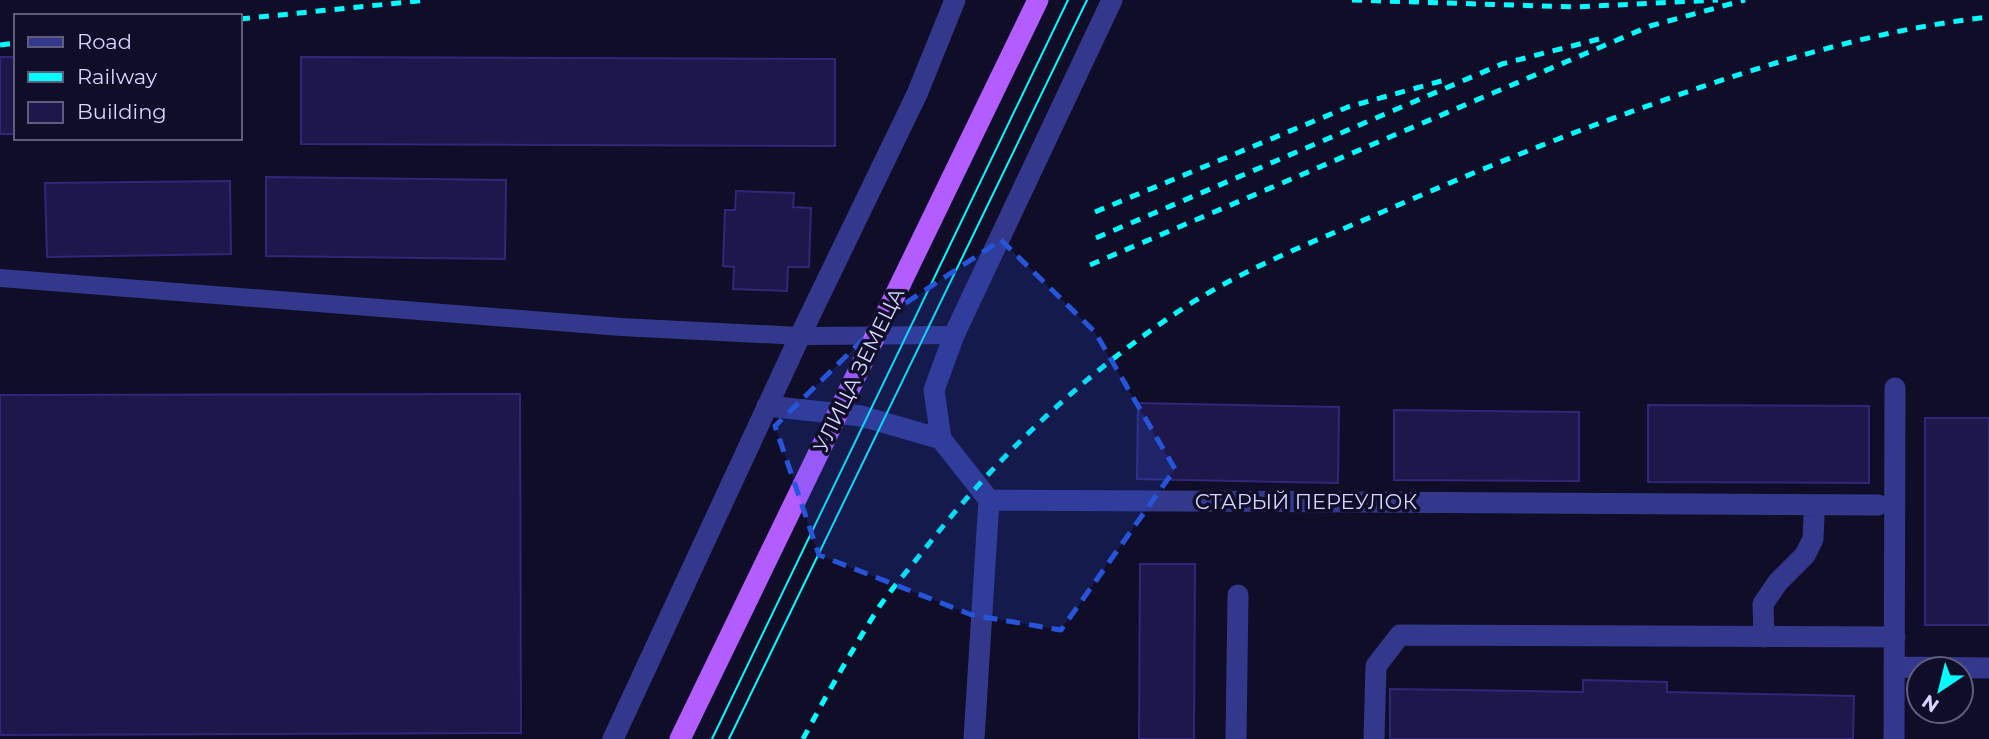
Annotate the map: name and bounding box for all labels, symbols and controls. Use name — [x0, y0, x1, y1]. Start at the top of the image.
legend — [14, 14, 242, 140]
text: Road — [77, 29, 132, 54]
text: Railway — [77, 64, 158, 89]
text: Building — [77, 99, 167, 124]
street label: УЛИЦА ЗЕМЕЦА — [808, 283, 909, 456]
street label: СТАРЫЙ ПЕРЕУЛОК — [1195, 489, 1417, 514]
north arrow — [1905, 655, 1975, 725]
text: N — [1918, 690, 1943, 717]

